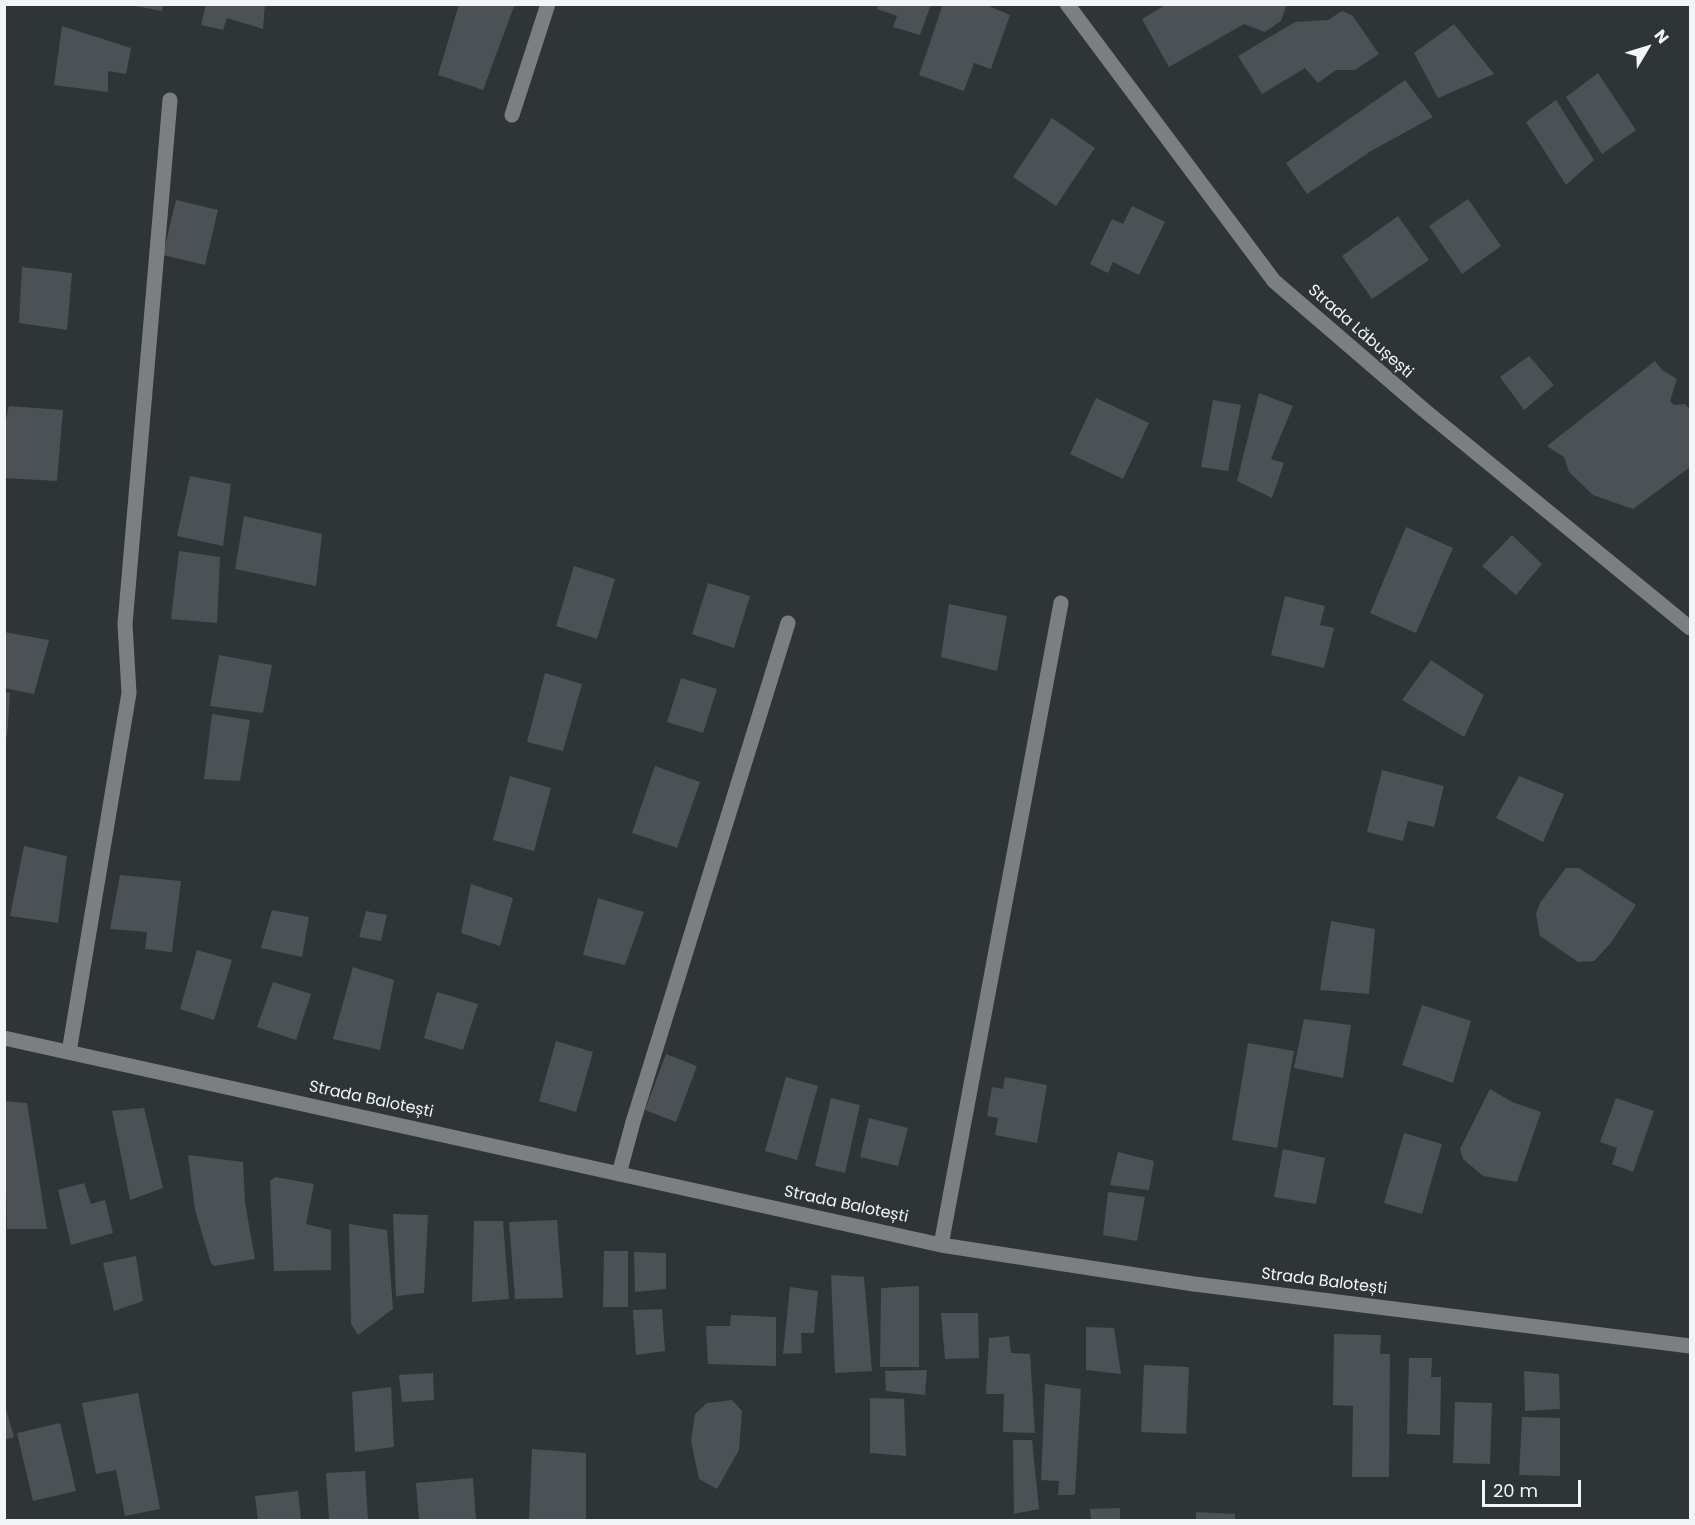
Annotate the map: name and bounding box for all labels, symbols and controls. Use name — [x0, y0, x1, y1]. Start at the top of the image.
north arrow — [1617, 18, 1677, 78]
text: N — [1649, 25, 1674, 48]
street label: Strada Lăbușești — [1303, 281, 1417, 383]
street label: Strada Balotești — [307, 1077, 435, 1123]
street label: Strada Balotești — [782, 1182, 910, 1228]
street label: Strada Balotești — [1260, 1265, 1388, 1299]
scale bar — [1485, 1468, 1584, 1506]
text: 20 m — [1493, 1478, 1538, 1503]

